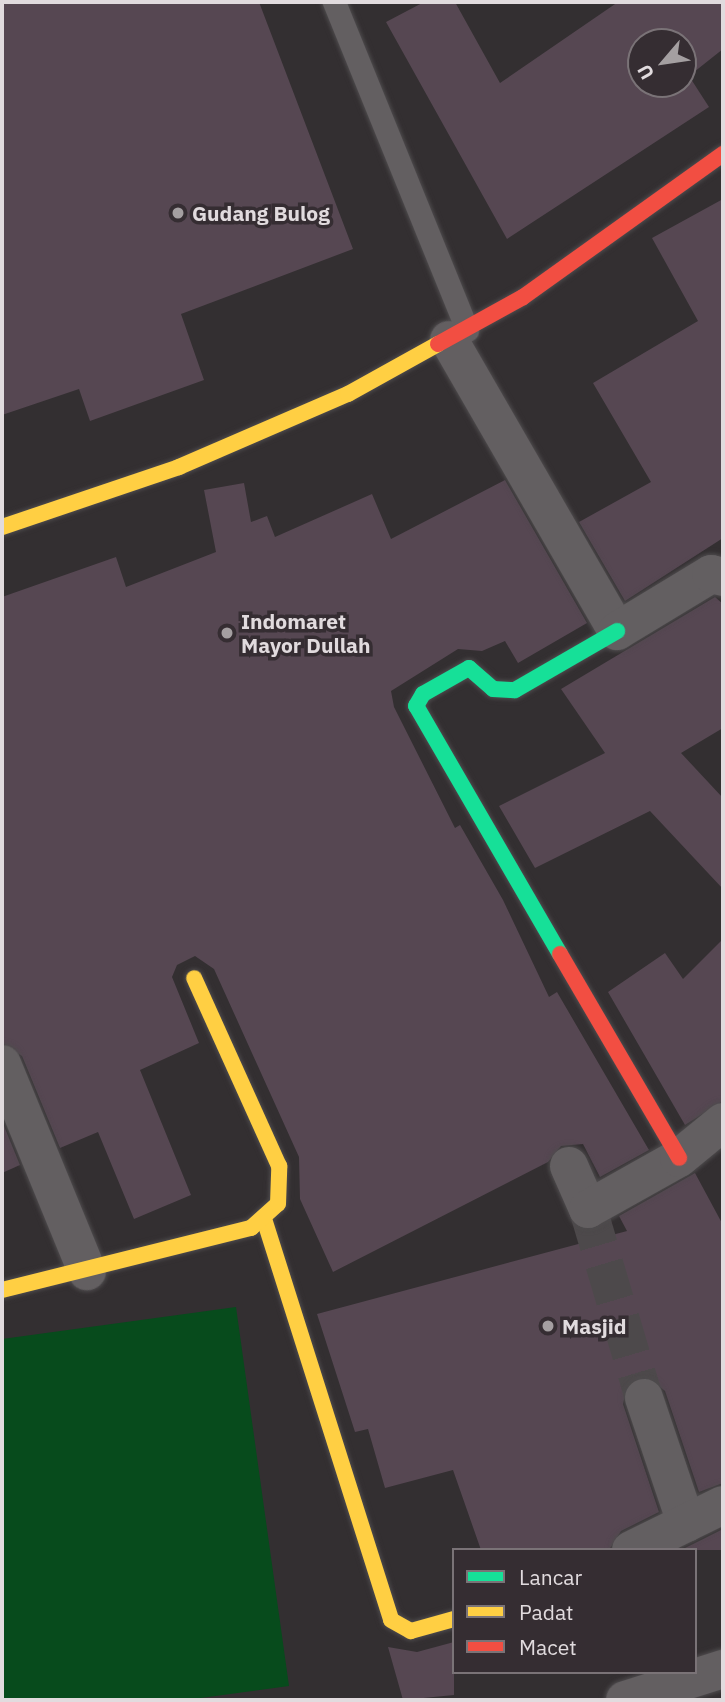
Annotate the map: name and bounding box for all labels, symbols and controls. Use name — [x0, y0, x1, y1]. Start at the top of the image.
north arrow — [627, 28, 697, 98]
text: U — [632, 61, 659, 84]
place label: Gudang Bulog — [192, 200, 330, 226]
marker: Gudang Bulog — [170, 205, 186, 221]
place label: Indomaret Mayor Dullah — [241, 608, 370, 658]
marker: Indomaret Mayor Dullah — [219, 625, 235, 641]
place label: Masjid — [562, 1313, 627, 1339]
marker: Masjid — [540, 1318, 556, 1334]
legend — [452, 1548, 697, 1674]
text: Lancar — [519, 1563, 582, 1591]
text: Padat — [519, 1598, 574, 1626]
text: Macet — [519, 1633, 577, 1661]

